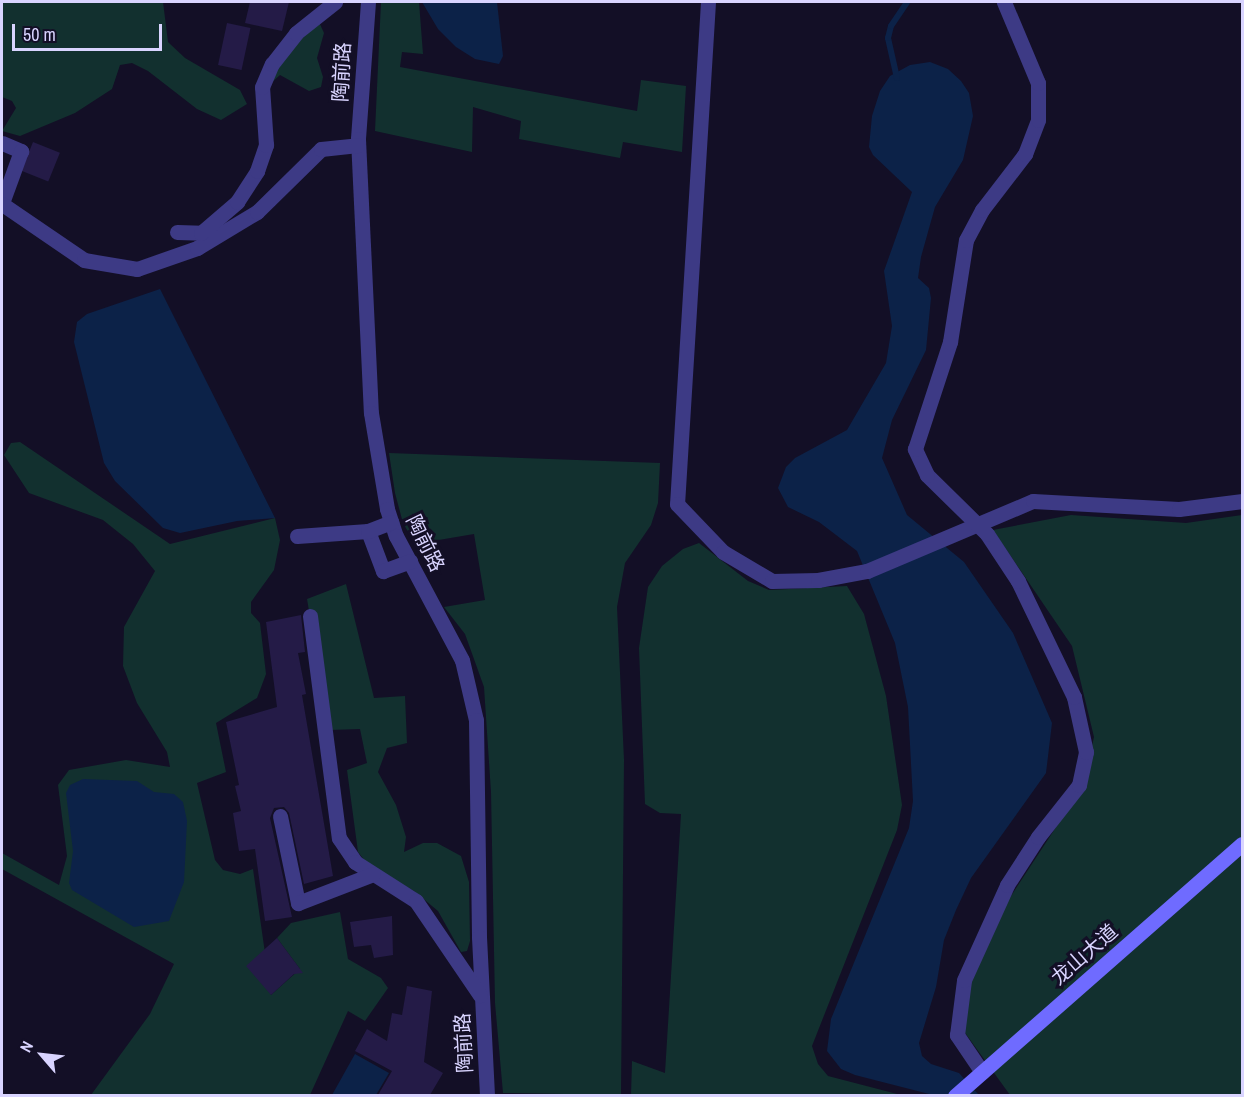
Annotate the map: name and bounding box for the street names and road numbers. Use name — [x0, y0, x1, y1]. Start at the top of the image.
street label: 陶前路 — [327, 41, 355, 103]
street label: 陶前路 — [402, 511, 450, 575]
street label: 龙山大道 — [1046, 919, 1122, 989]
street label: 陶前路 — [449, 1012, 477, 1074]

